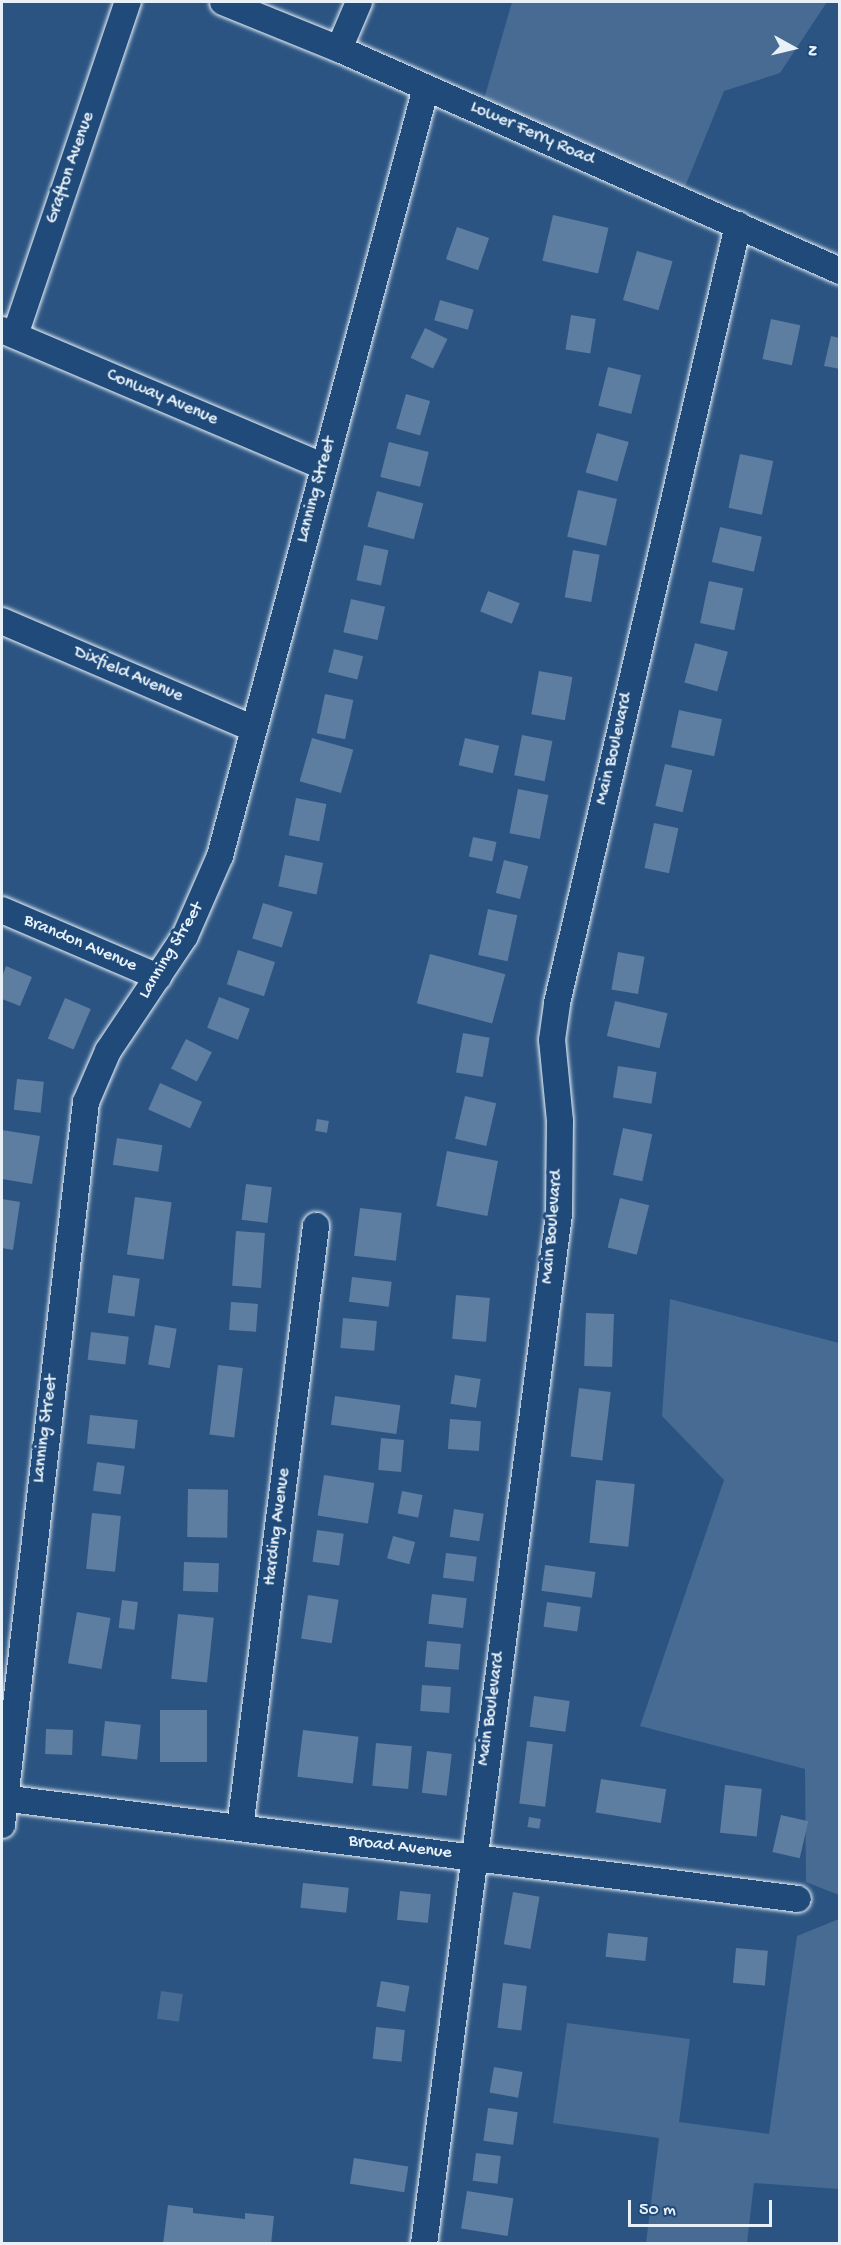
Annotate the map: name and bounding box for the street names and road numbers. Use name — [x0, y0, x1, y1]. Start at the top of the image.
street label: Lower Ferry Road — [467, 97, 597, 171]
street label: Grafton Avenue — [42, 109, 100, 227]
street label: Conway Avenue — [103, 365, 221, 431]
street label: Lanning Street — [293, 435, 341, 545]
street label: Dixfield Avenue — [70, 642, 186, 708]
street label: Main Boulevard — [592, 691, 638, 807]
street label: Lanning Street — [135, 899, 209, 1003]
street label: Brandon Avenue — [20, 910, 140, 978]
street label: Main Boulevard — [537, 1169, 569, 1285]
street label: Lanning Street — [29, 1374, 63, 1484]
street label: Harding Avenue — [260, 1467, 296, 1587]
street label: Main Boulevard — [473, 1651, 511, 1767]
street label: Broad Avenue — [347, 1831, 453, 1865]

